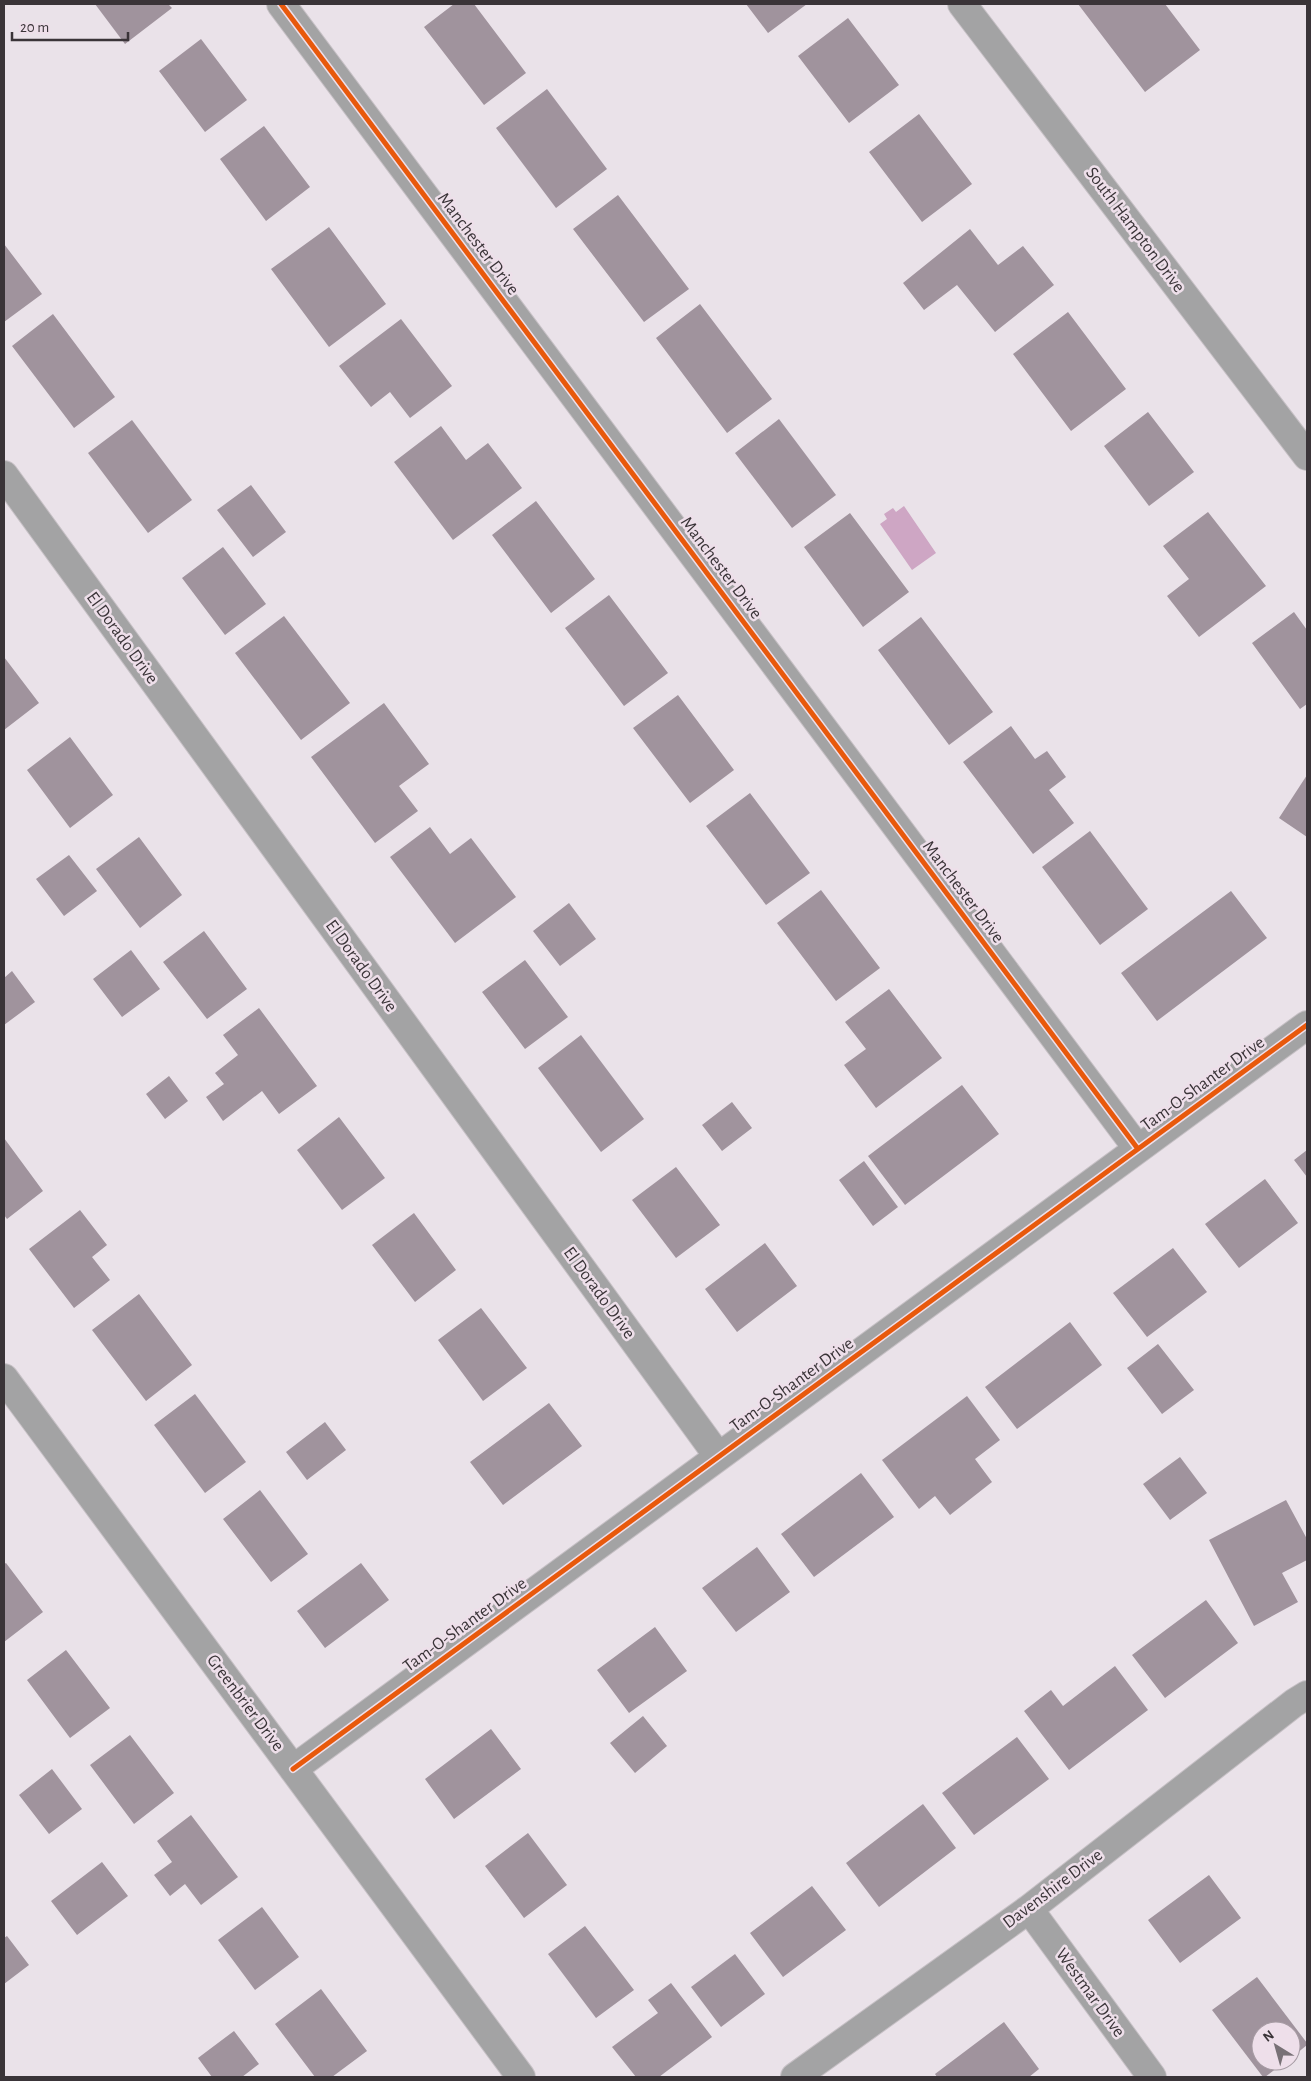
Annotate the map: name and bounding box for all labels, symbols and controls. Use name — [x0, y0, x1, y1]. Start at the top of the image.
scale bar — [12, 10, 129, 42]
text: 20 m — [20, 20, 49, 35]
street label: South Hampton Drive — [1082, 164, 1188, 296]
street label: Manchester Drive — [434, 190, 522, 298]
street label: Manchester Drive — [677, 514, 765, 622]
street label: El Dorado Drive — [83, 589, 161, 687]
street label: Manchester Drive — [919, 838, 1007, 946]
street label: El Dorado Drive — [322, 917, 400, 1015]
street label: Tam-O-Shanter Drive — [1138, 1033, 1268, 1135]
street label: El Dorado Drive — [560, 1244, 638, 1342]
street label: Tam-O-Shanter Drive — [727, 1334, 857, 1436]
street label: Tam-O-Shanter Drive — [400, 1574, 530, 1676]
street label: Greenbrier Drive — [203, 1651, 287, 1755]
street label: Davenshire Drive — [1000, 1846, 1106, 1932]
street label: Westmar Drive — [1052, 1945, 1128, 2041]
north arrow — [1251, 2021, 1301, 2071]
text: N — [1261, 2028, 1277, 2045]

